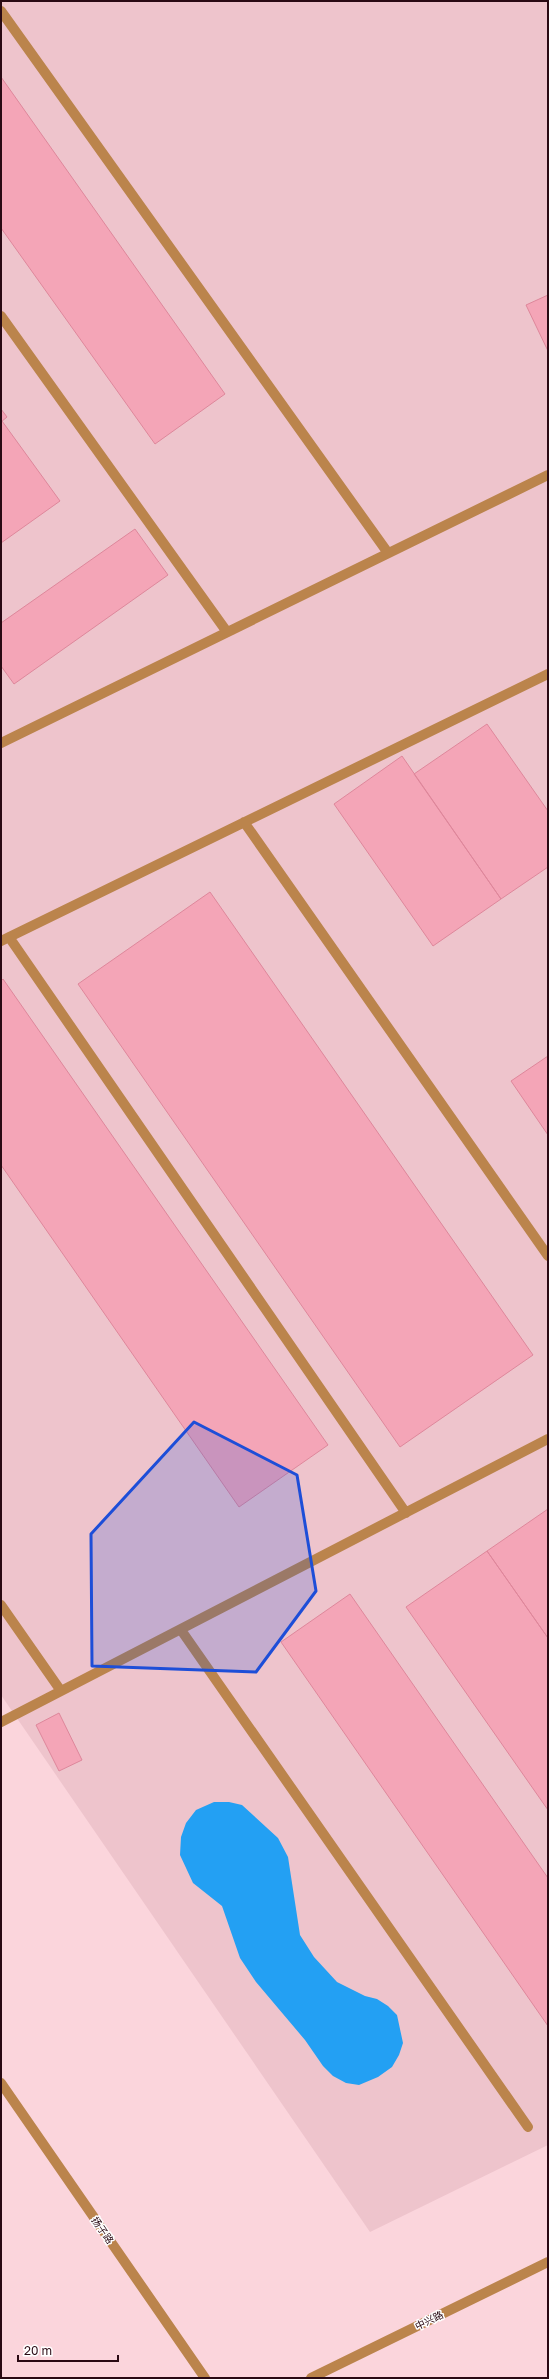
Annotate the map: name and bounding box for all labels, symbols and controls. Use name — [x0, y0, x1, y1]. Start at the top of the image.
street label: 扬子路 — [89, 2214, 117, 2246]
street label: 中兴路 — [413, 2308, 445, 2332]
scale bar — [18, 2337, 118, 2363]
text: 20 m — [24, 2343, 52, 2358]

